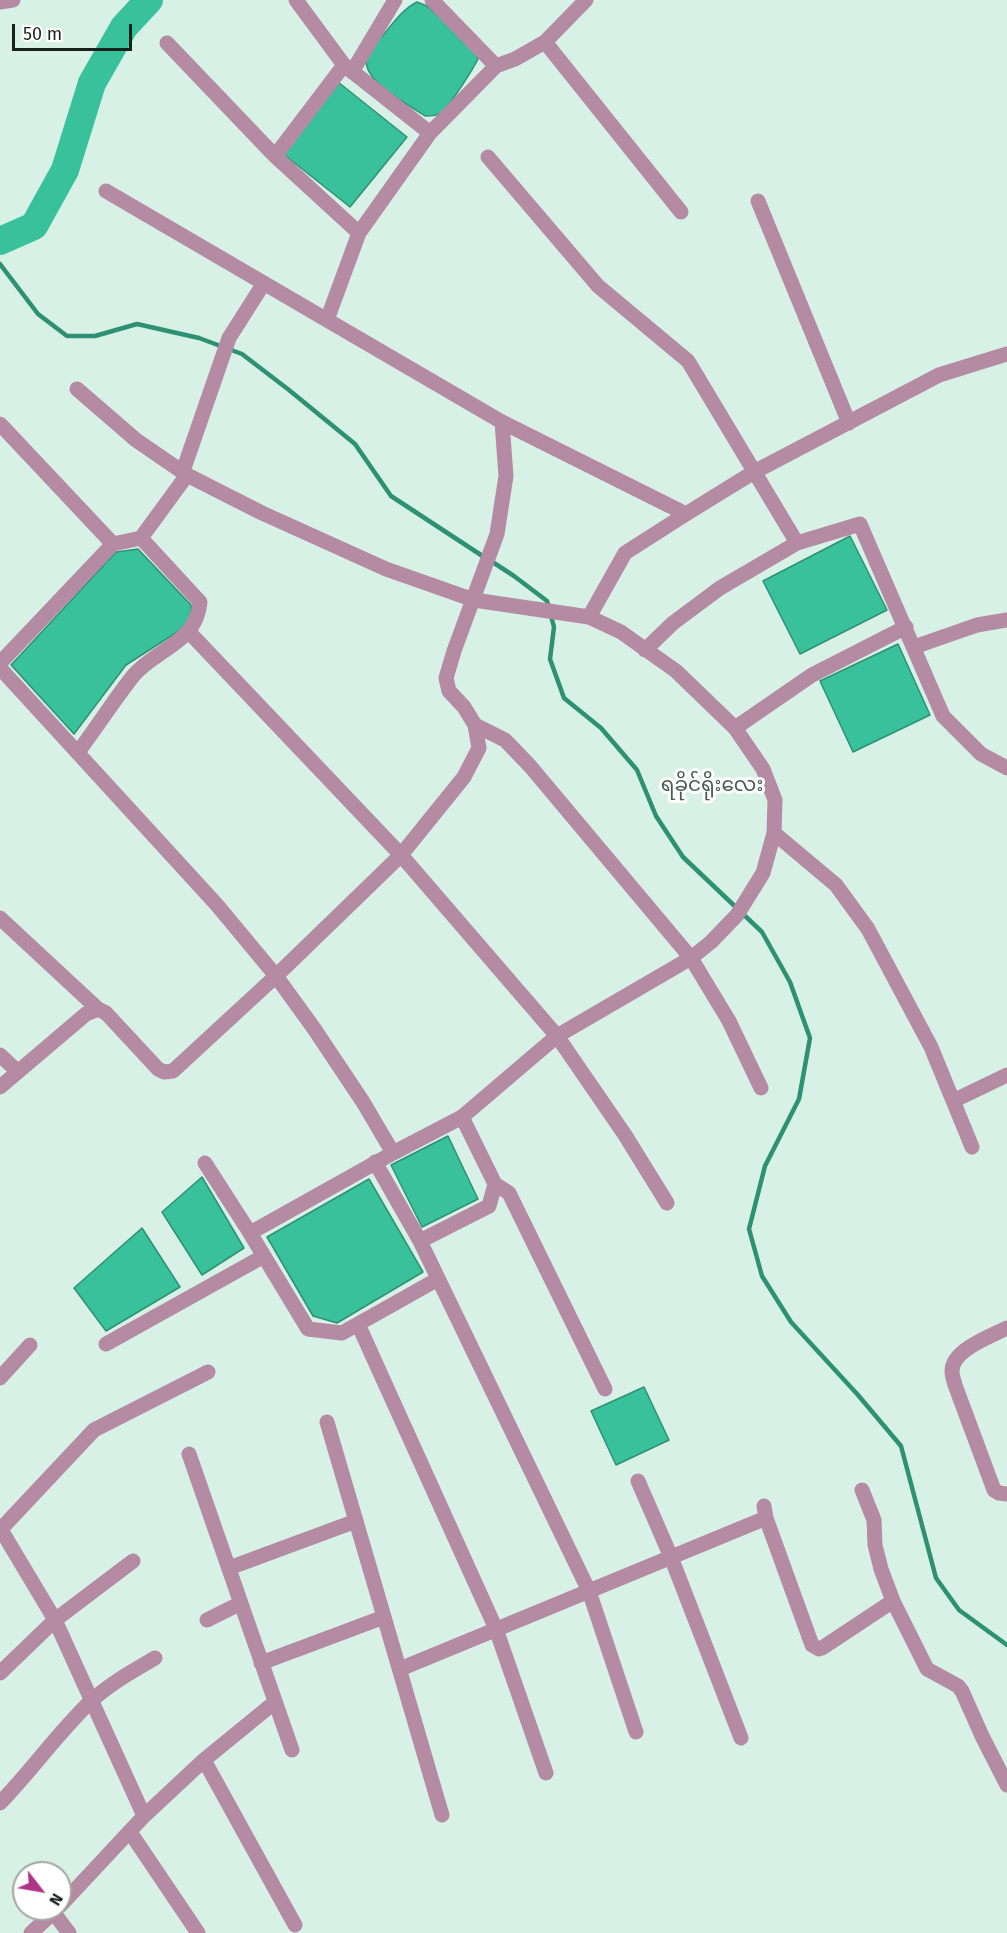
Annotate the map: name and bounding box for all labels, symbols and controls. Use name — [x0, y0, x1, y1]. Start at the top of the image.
scale bar — [15, 12, 135, 50]
text: 50 m — [23, 23, 62, 45]
district label: ရခိုင်ရိုးလေး — [661, 773, 763, 797]
north arrow — [12, 1861, 72, 1921]
text: N — [45, 1890, 67, 1909]

